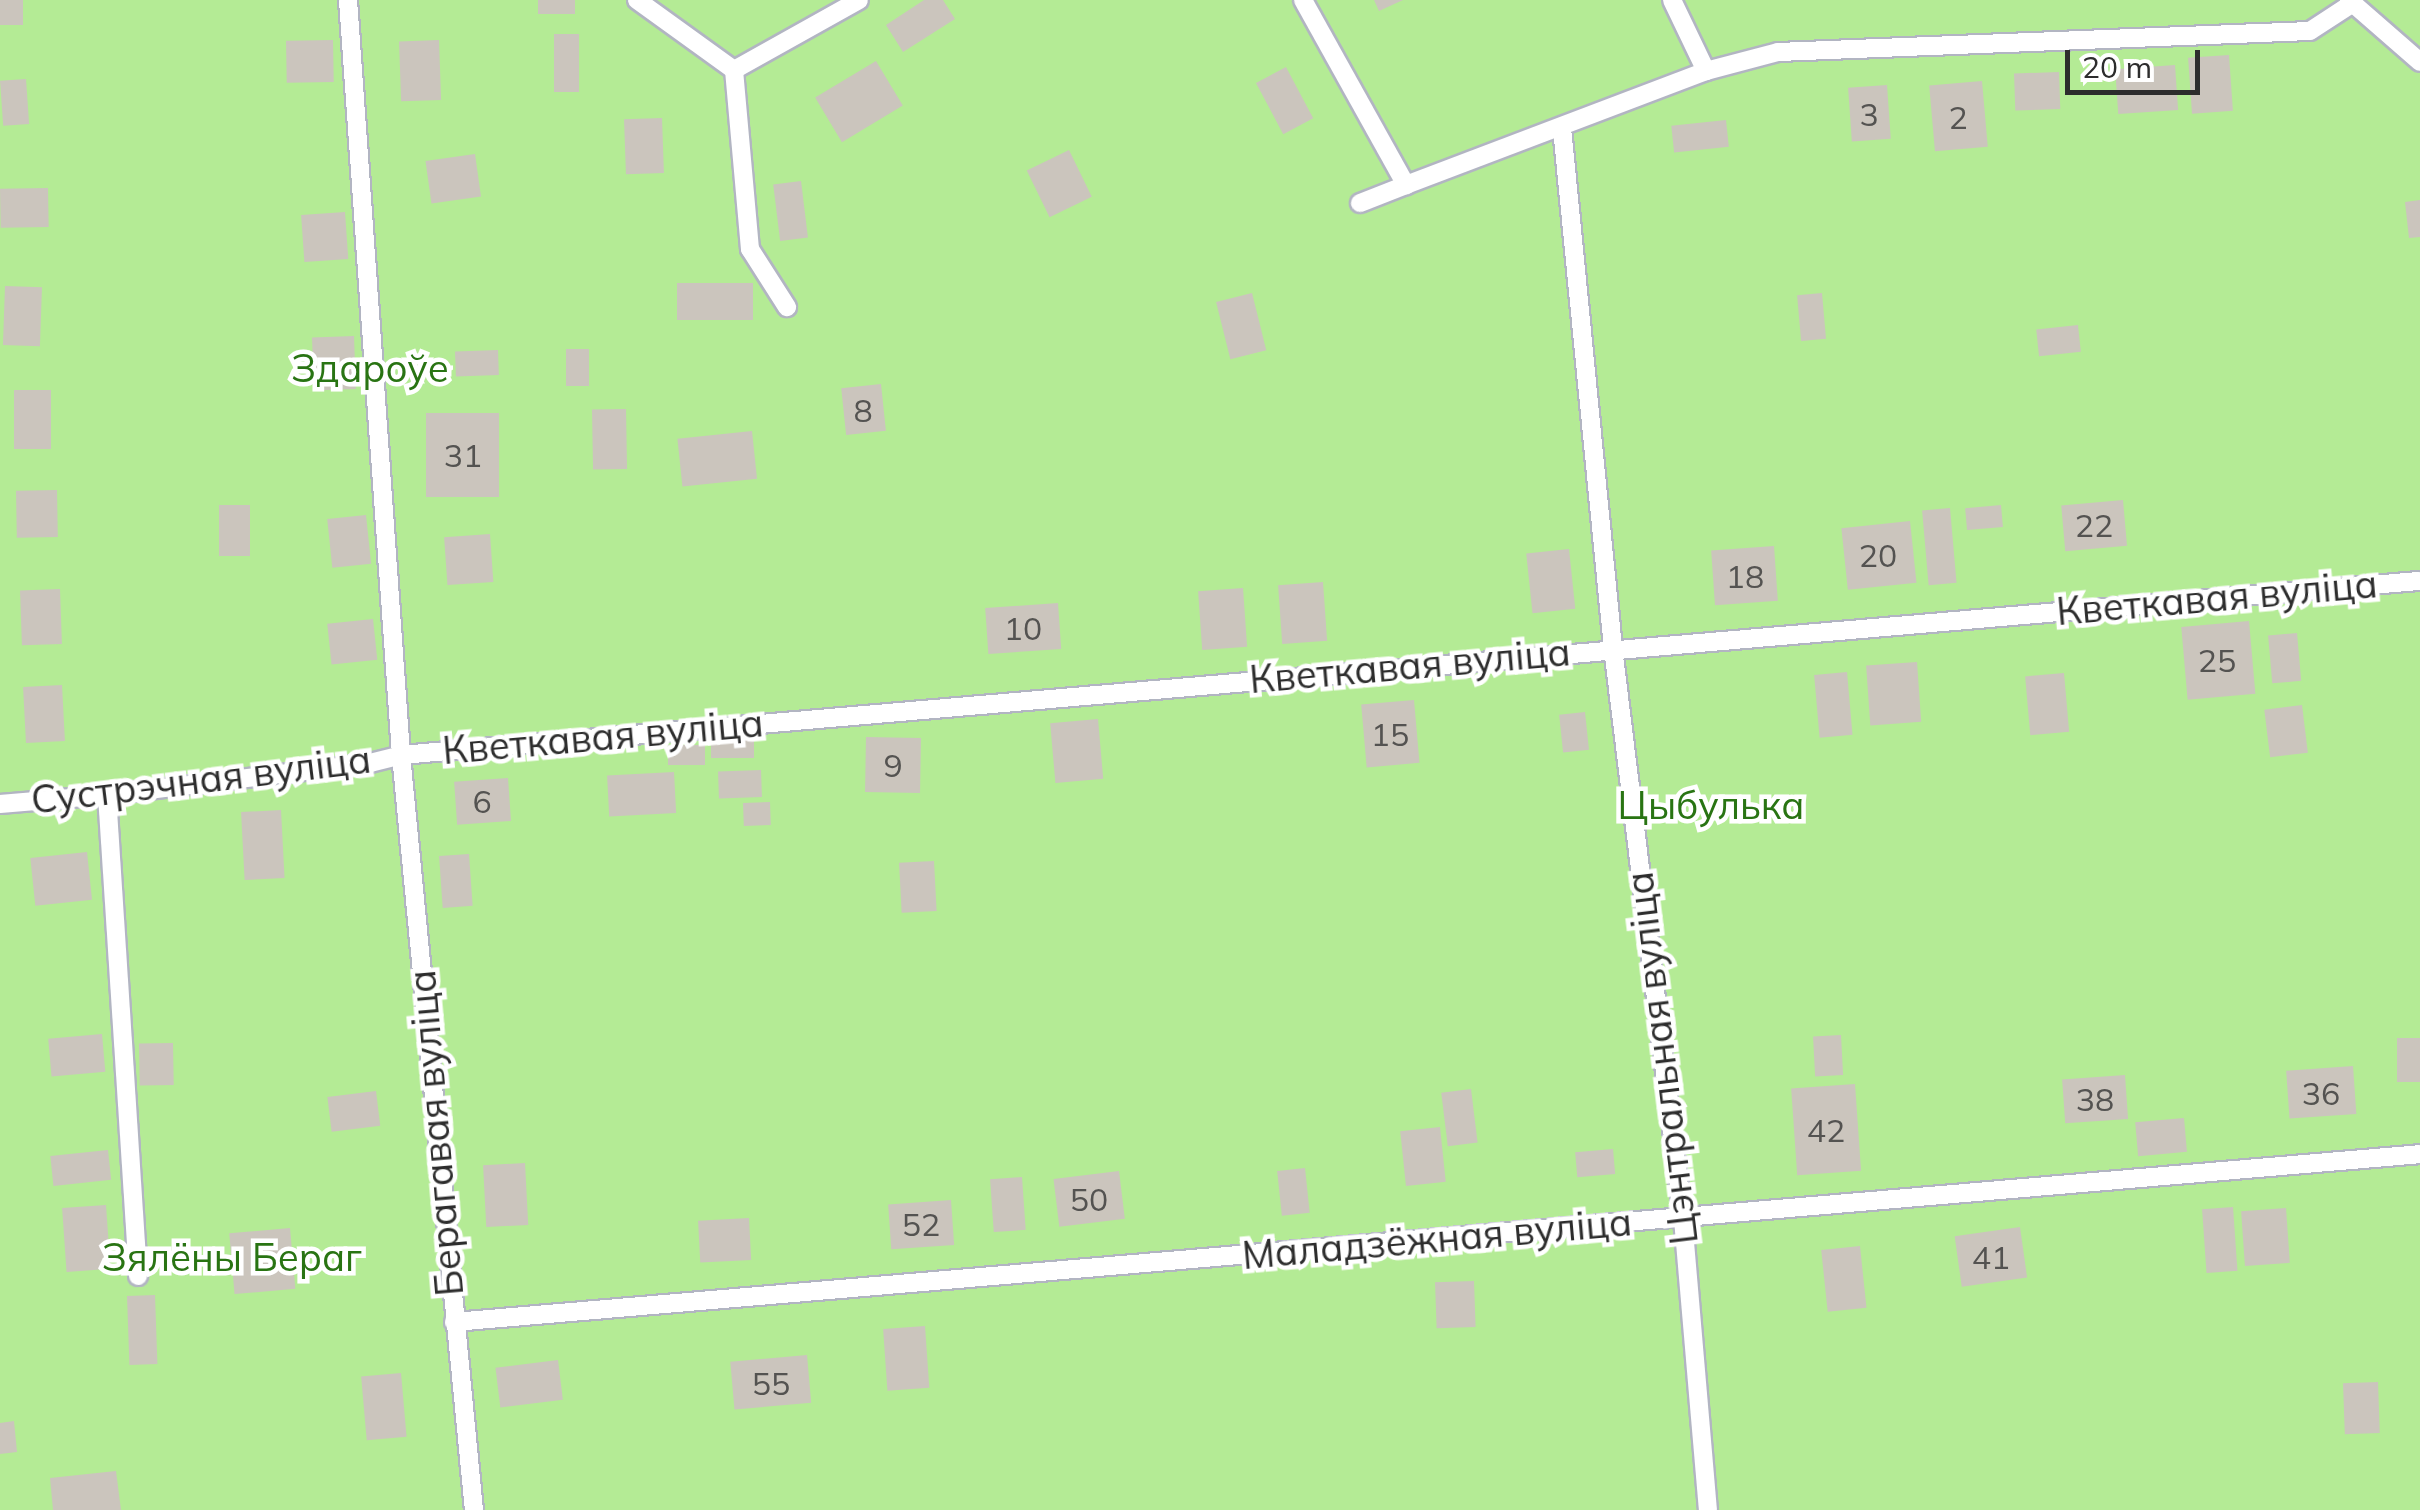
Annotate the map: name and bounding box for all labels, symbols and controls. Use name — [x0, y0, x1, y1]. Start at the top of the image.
scale bar — [2070, 30, 2205, 92]
text: 20 m — [2082, 48, 2152, 86]
house number: 3 — [1859, 95, 1879, 133]
house number: 2 — [1948, 98, 1968, 136]
park label: Здароўе — [291, 346, 449, 392]
house number: 8 — [853, 391, 873, 429]
house number: 31 — [444, 436, 482, 474]
house number: 22 — [2075, 506, 2113, 544]
house number: 20 — [1859, 536, 1897, 574]
house number: 18 — [1726, 557, 1764, 595]
street label: Кветкавая вуліца — [2055, 561, 2379, 635]
house number: 10 — [1004, 609, 1042, 647]
street label: Кветкавая вуліца — [1248, 629, 1572, 703]
house number: 25 — [2198, 641, 2236, 679]
street label: Кветкавая вуліца — [441, 700, 765, 774]
house number: 15 — [1371, 715, 1409, 753]
street label: Сустрэчная вуліца — [29, 737, 373, 823]
house number: 9 — [883, 746, 903, 784]
house number: 6 — [472, 782, 492, 820]
park label: Цыбулька — [1618, 783, 1804, 829]
street label: Цэнтральная вуліца — [1617, 869, 1707, 1247]
street label: Берагавая вуліца — [399, 968, 473, 1298]
house number: 36 — [2302, 1074, 2340, 1112]
house number: 38 — [2076, 1080, 2114, 1118]
house number: 42 — [1807, 1111, 1845, 1149]
house number: 50 — [1070, 1180, 1108, 1218]
street label: Маладзёжная вуліца — [1240, 1199, 1634, 1279]
house number: 52 — [902, 1205, 940, 1243]
park label: Зялёны Бераг — [102, 1235, 362, 1281]
house number: 41 — [1972, 1238, 2010, 1276]
house number: 55 — [752, 1364, 790, 1402]

